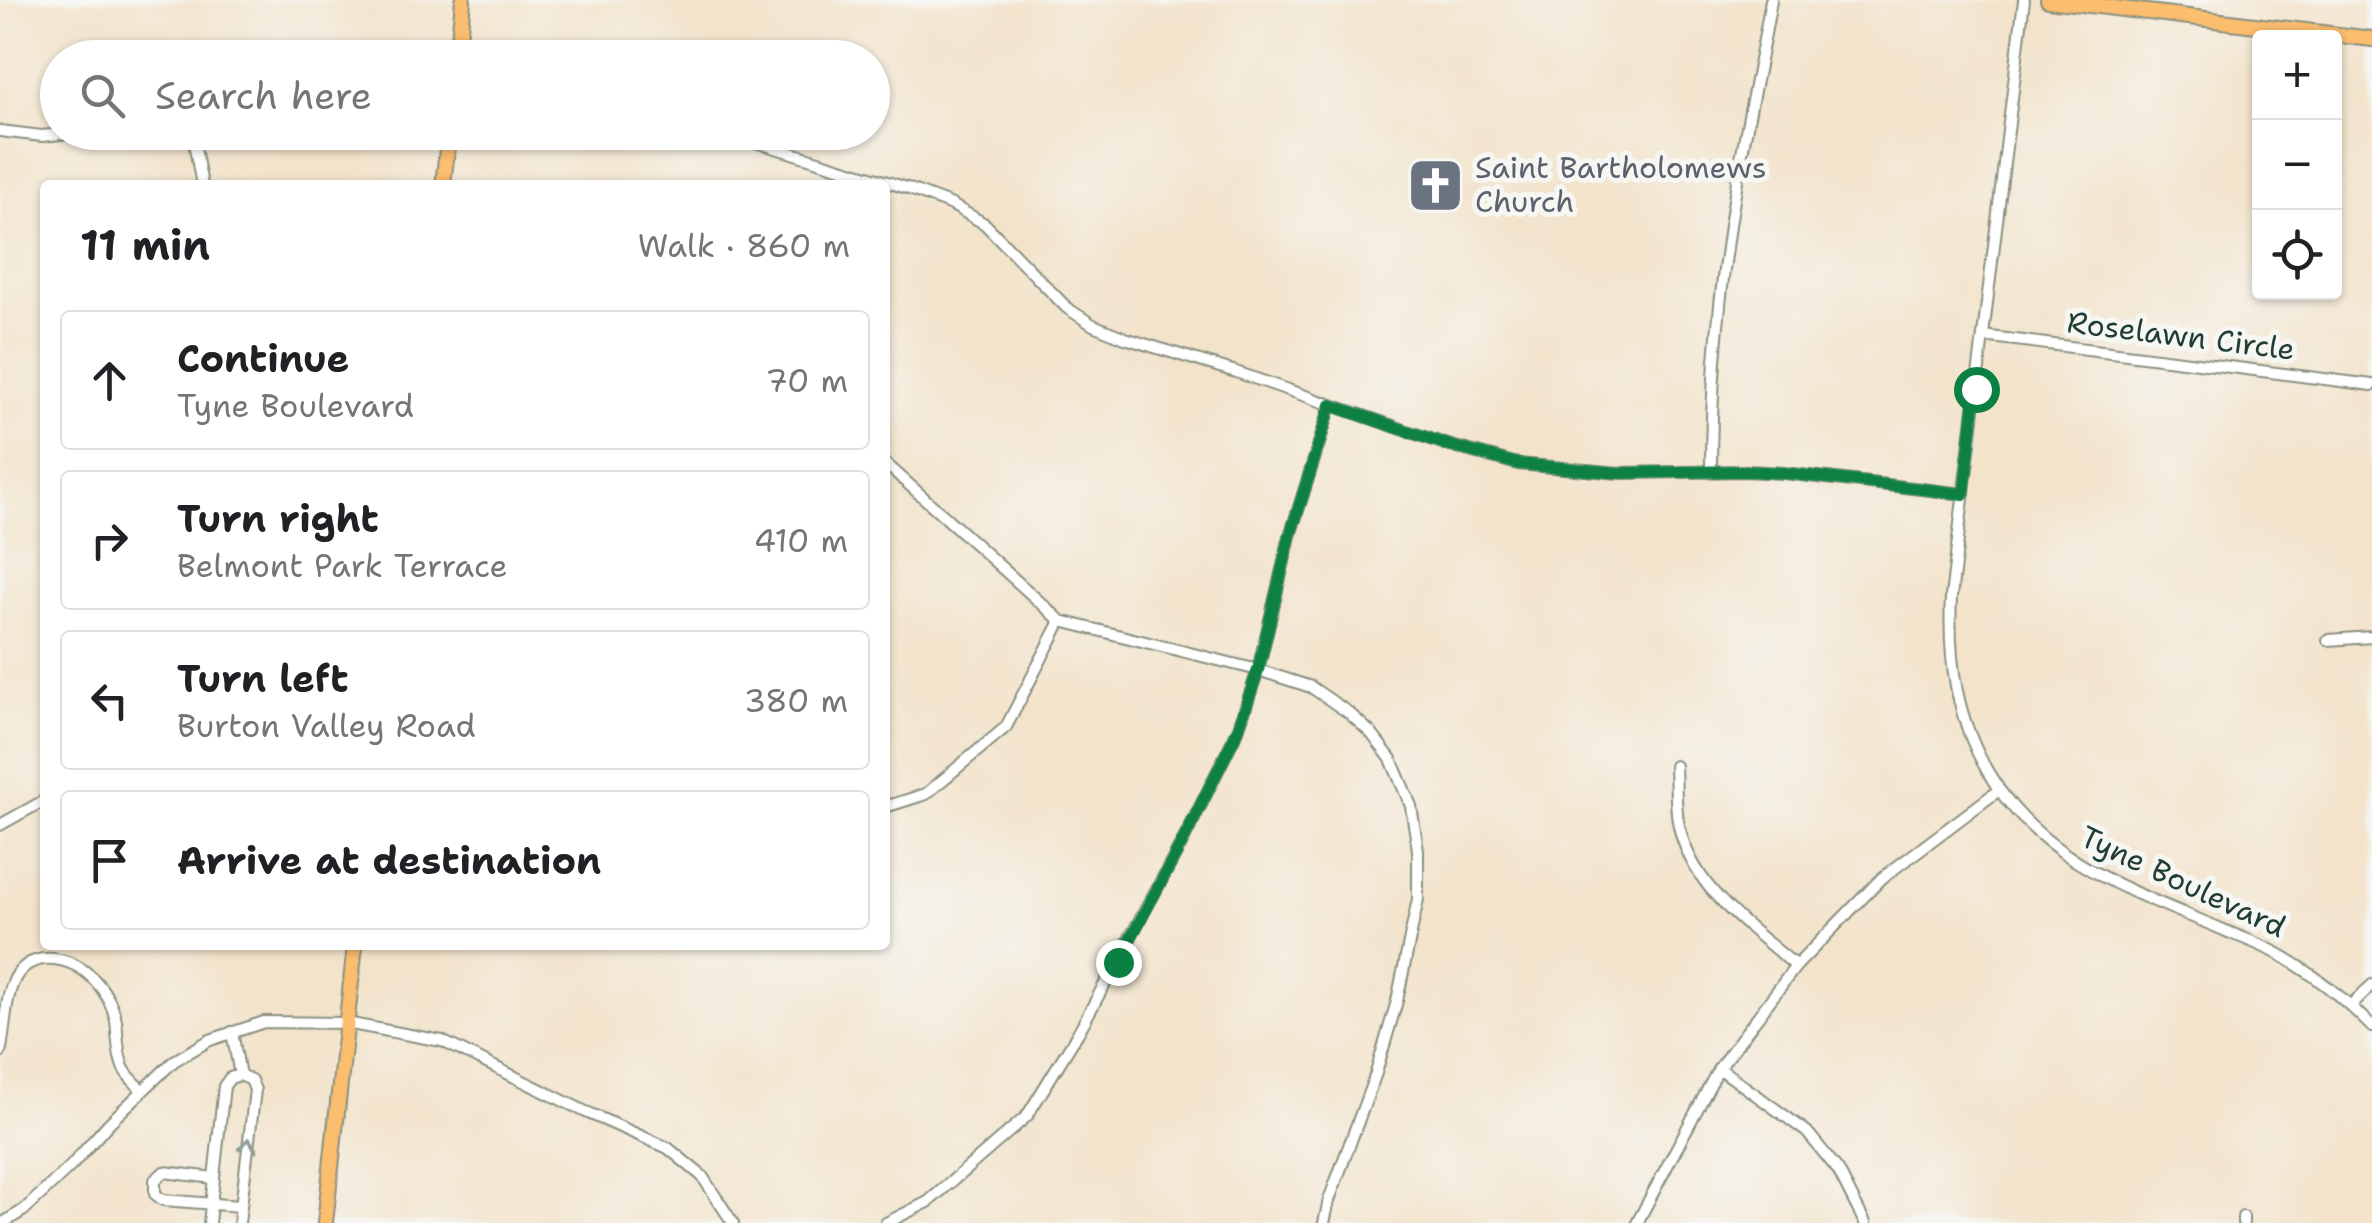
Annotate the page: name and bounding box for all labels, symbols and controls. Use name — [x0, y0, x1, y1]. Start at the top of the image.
map controls — [2252, 30, 2342, 300]
button: + — [2252, 30, 2342, 120]
search box — [40, 40, 890, 150]
icon: search — [75, 68, 130, 123]
text: Search here — [155, 70, 372, 121]
button: − — [2252, 120, 2342, 210]
place label: Saint Bartholomews Church — [1475, 147, 1767, 222]
church icon: Saint Bartholomews Church — [1406, 155, 1466, 215]
button: locate — [2252, 210, 2342, 300]
text: 11 min — [80, 217, 210, 273]
text: Walk · 860 m — [638, 224, 850, 267]
street label: Roselawn Circle — [2065, 301, 2297, 370]
text: Continue — [177, 333, 349, 384]
icon: ahead — [82, 353, 137, 408]
text: 70 m — [765, 359, 848, 402]
route start — [1954, 367, 2000, 413]
text: Tyne Boulevard — [177, 384, 414, 427]
text: Turn right — [177, 493, 379, 544]
icon: right — [82, 513, 137, 568]
text: 410 m — [754, 519, 848, 562]
text: Belmont Park Terrace — [177, 544, 508, 587]
text: Turn left — [177, 653, 349, 704]
icon: left — [82, 673, 137, 728]
text: 380 m — [744, 679, 848, 722]
text: Burton Valley Road — [177, 704, 476, 747]
street label: Tyne Boulevard — [2074, 816, 2293, 947]
icon: arrive — [82, 833, 137, 888]
text: Arrive at destination — [177, 835, 601, 886]
route end — [1096, 940, 1142, 986]
one-way arrow — [237, 1136, 258, 1153]

